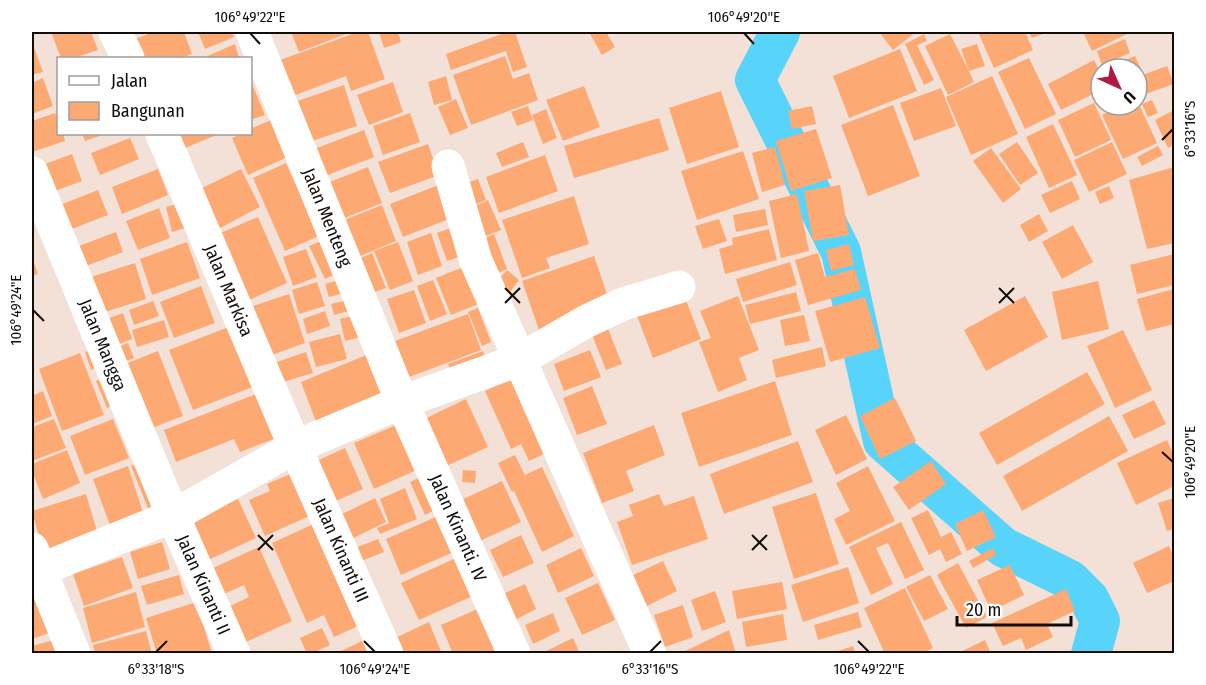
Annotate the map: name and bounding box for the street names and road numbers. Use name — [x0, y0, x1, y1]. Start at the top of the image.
street label: Jalan Menteng — [297, 165, 357, 270]
street label: Jalan Markisa — [199, 241, 258, 340]
street label: Jalan Mangga — [74, 296, 131, 394]
street label: Jalan Kinanti. IV — [425, 471, 492, 586]
street label: Jalan Kinanti III — [308, 495, 374, 606]
street label: Jalan Kinanti II — [172, 531, 235, 638]

